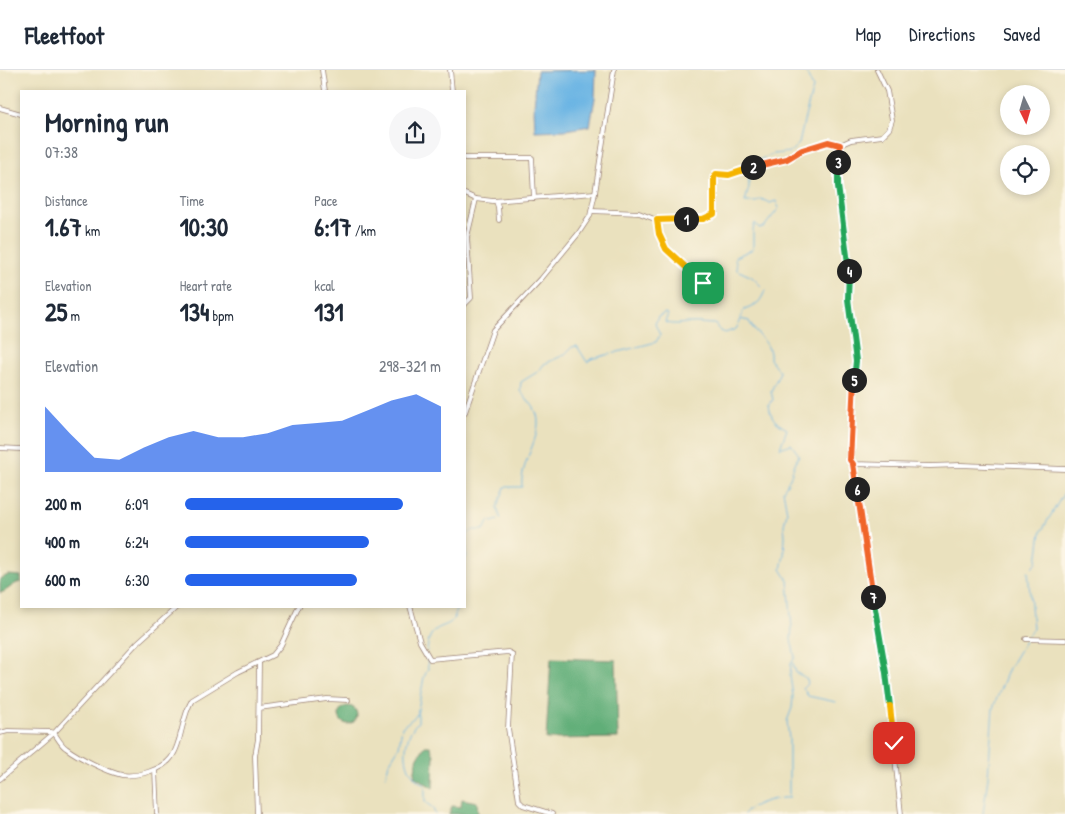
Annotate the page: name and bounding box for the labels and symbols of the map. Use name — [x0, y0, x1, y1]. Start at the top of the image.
north arrow — [1000, 85, 1050, 135]
pin: 3 — [826, 150, 850, 174]
pin: 2 — [740, 154, 766, 180]
pin: 1 — [674, 206, 698, 232]
pin: 4 — [836, 258, 862, 284]
pin — [682, 262, 724, 304]
pin: 5 — [842, 368, 866, 392]
pin: 6 — [844, 476, 870, 502]
pin: 7 — [860, 584, 886, 610]
pin — [873, 722, 915, 764]

